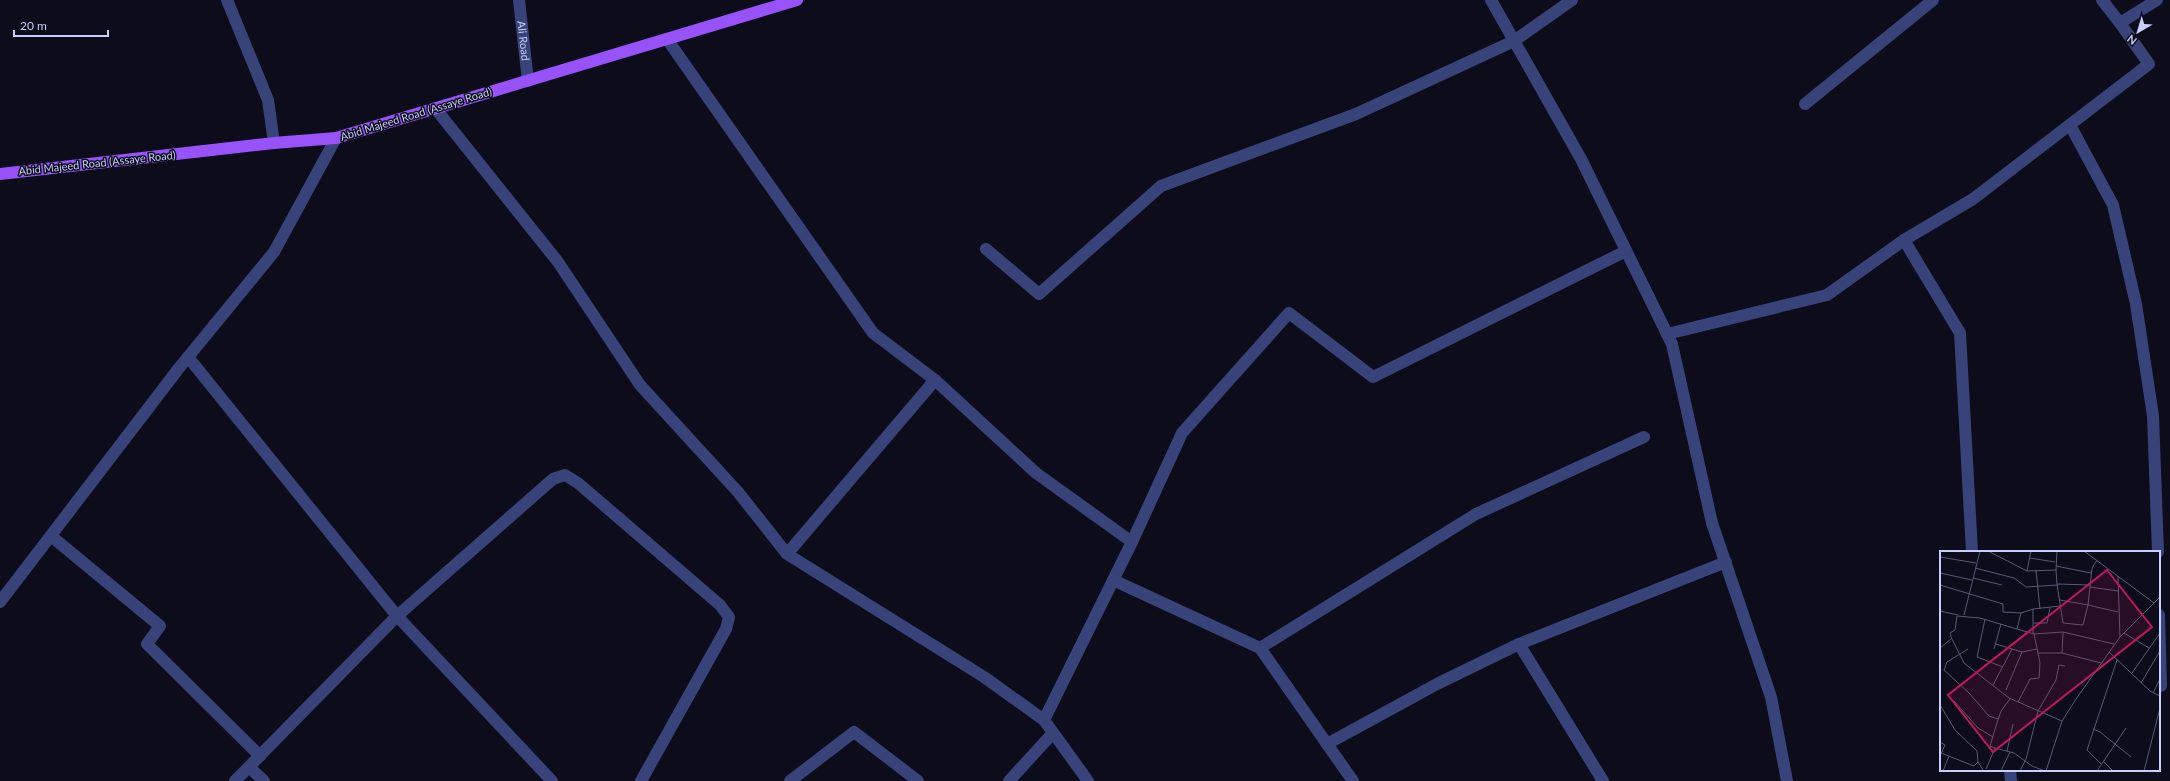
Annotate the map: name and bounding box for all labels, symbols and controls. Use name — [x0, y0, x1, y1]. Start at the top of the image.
scale bar — [14, 12, 108, 38]
north arrow — [2118, 12, 2158, 52]
text: 20 m — [20, 18, 47, 33]
street label: Ali Road — [515, 20, 533, 61]
text: N — [2124, 33, 2139, 48]
street label: Abid Majeed Road (Assaye Road) — [338, 84, 493, 143]
street label: Abid Majeed Road (Assaye Road) — [18, 148, 176, 177]
inset map — [1940, 551, 2160, 771]

